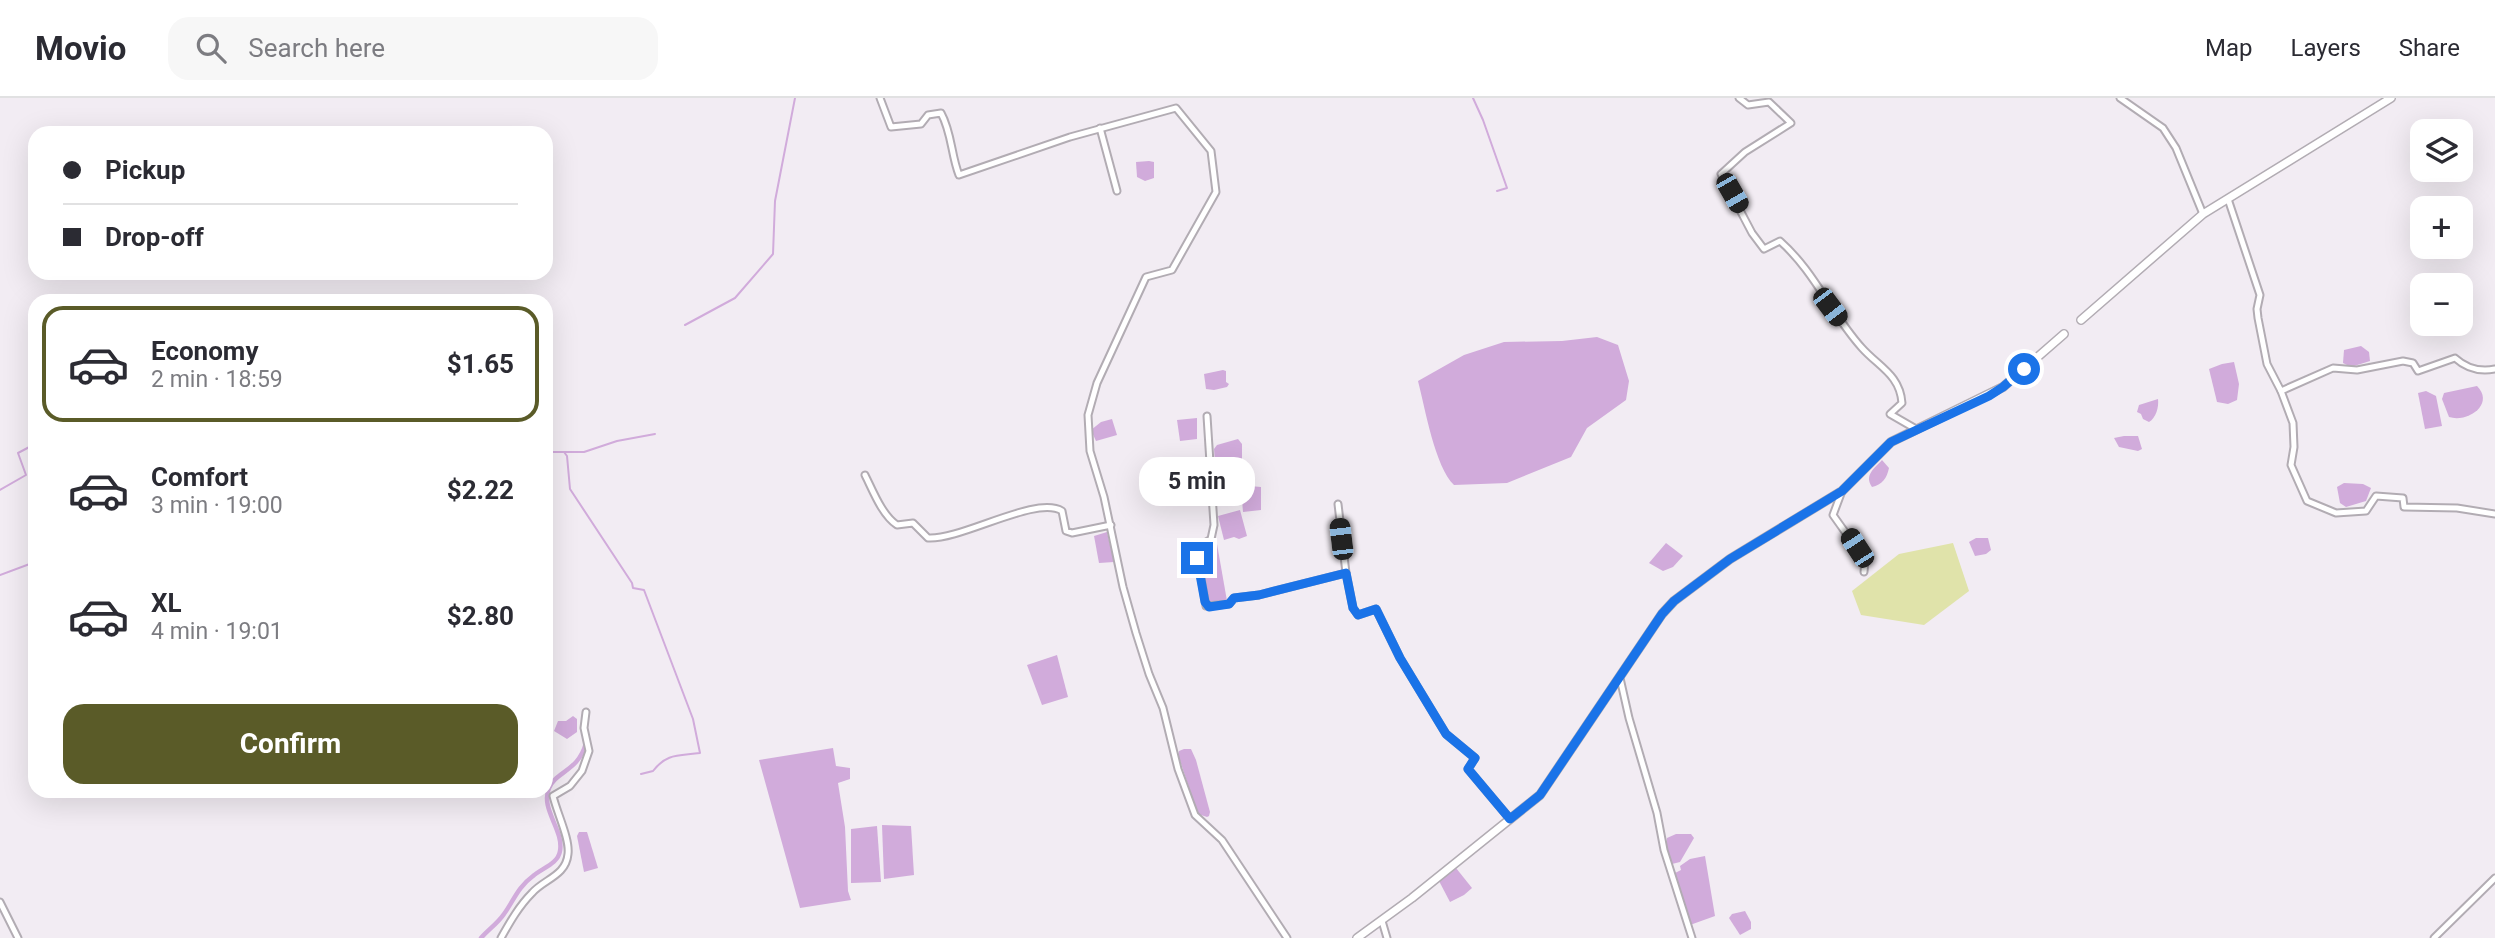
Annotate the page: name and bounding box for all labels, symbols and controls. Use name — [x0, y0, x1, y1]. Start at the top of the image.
search box — [168, 17, 658, 80]
text: Movio — [35, 29, 126, 68]
icon: search — [192, 29, 230, 67]
text: Search here — [248, 33, 385, 63]
text: Map — [2205, 34, 2253, 62]
text: Layers — [2291, 34, 2361, 62]
text: Share — [2399, 34, 2460, 62]
map controls — [2410, 119, 2473, 336]
button: layers — [2410, 119, 2473, 182]
text: Pickup — [105, 155, 185, 185]
car — [1713, 170, 1752, 216]
button: + — [2410, 196, 2473, 259]
text: Drop-off — [105, 222, 204, 252]
button: − — [2410, 273, 2473, 336]
car — [1809, 284, 1852, 330]
icon: car — [67, 333, 130, 396]
text: Economy — [151, 336, 258, 366]
text: $1.65 — [447, 349, 514, 379]
route start — [2008, 353, 2040, 385]
text: 2 min · 18:59 — [151, 366, 283, 393]
callout: 5 min — [1139, 456, 1255, 505]
icon: car — [67, 459, 130, 522]
text: Comfort — [151, 462, 248, 492]
text: 5 min — [1168, 468, 1226, 495]
text: $2.22 — [447, 475, 514, 505]
text: 3 min · 19:00 — [151, 492, 283, 519]
car — [1329, 517, 1354, 561]
car — [1837, 525, 1878, 571]
route end — [1181, 542, 1213, 574]
icon: car — [67, 585, 130, 648]
text: XL — [151, 588, 182, 618]
text: $2.80 — [447, 601, 514, 631]
text: 4 min · 19:01 — [151, 618, 283, 645]
button: Confirm — [63, 704, 518, 784]

